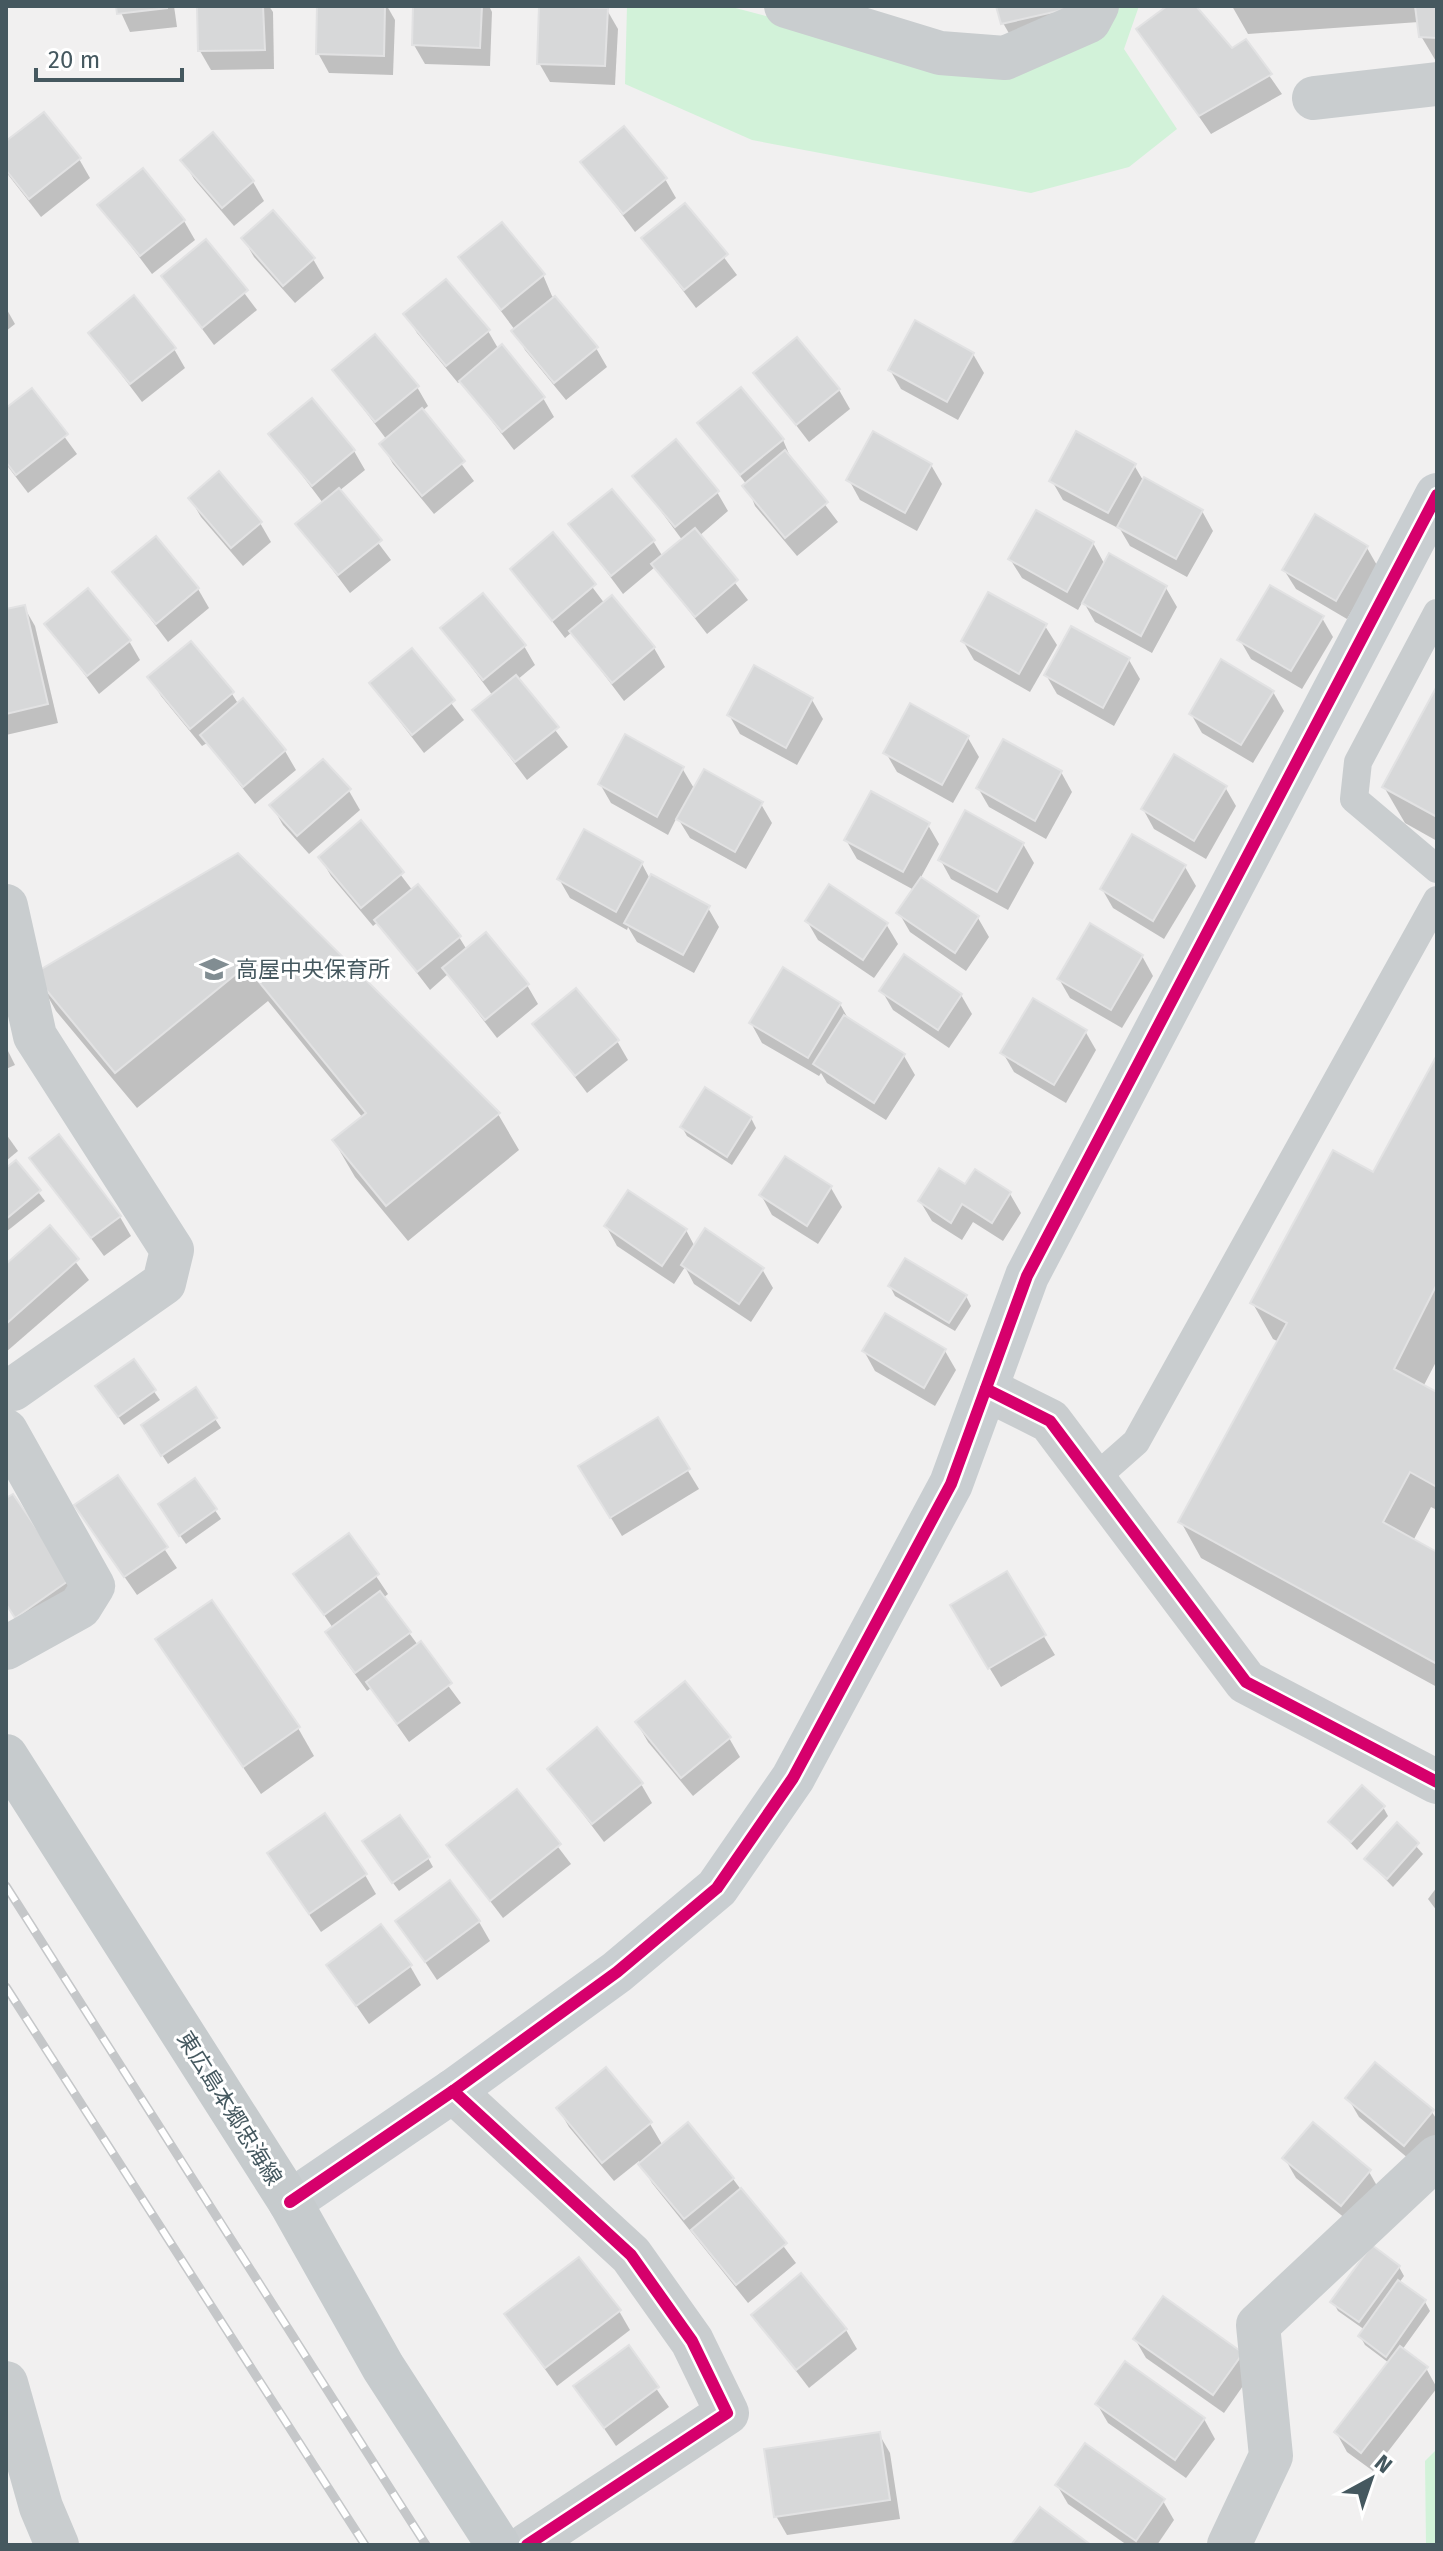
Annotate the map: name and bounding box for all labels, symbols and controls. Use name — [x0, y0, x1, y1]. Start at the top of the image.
scale bar — [36, 32, 182, 82]
text: 20 m — [48, 46, 100, 74]
school or university icon: 高屋中央保育所 — [199, 954, 229, 984]
place label: 高屋中央保育所 — [236, 956, 390, 983]
street label: 東広島本郷忠海線 — [171, 2026, 288, 2190]
north arrow — [1331, 2439, 1411, 2519]
text: N — [1369, 2449, 1398, 2479]

